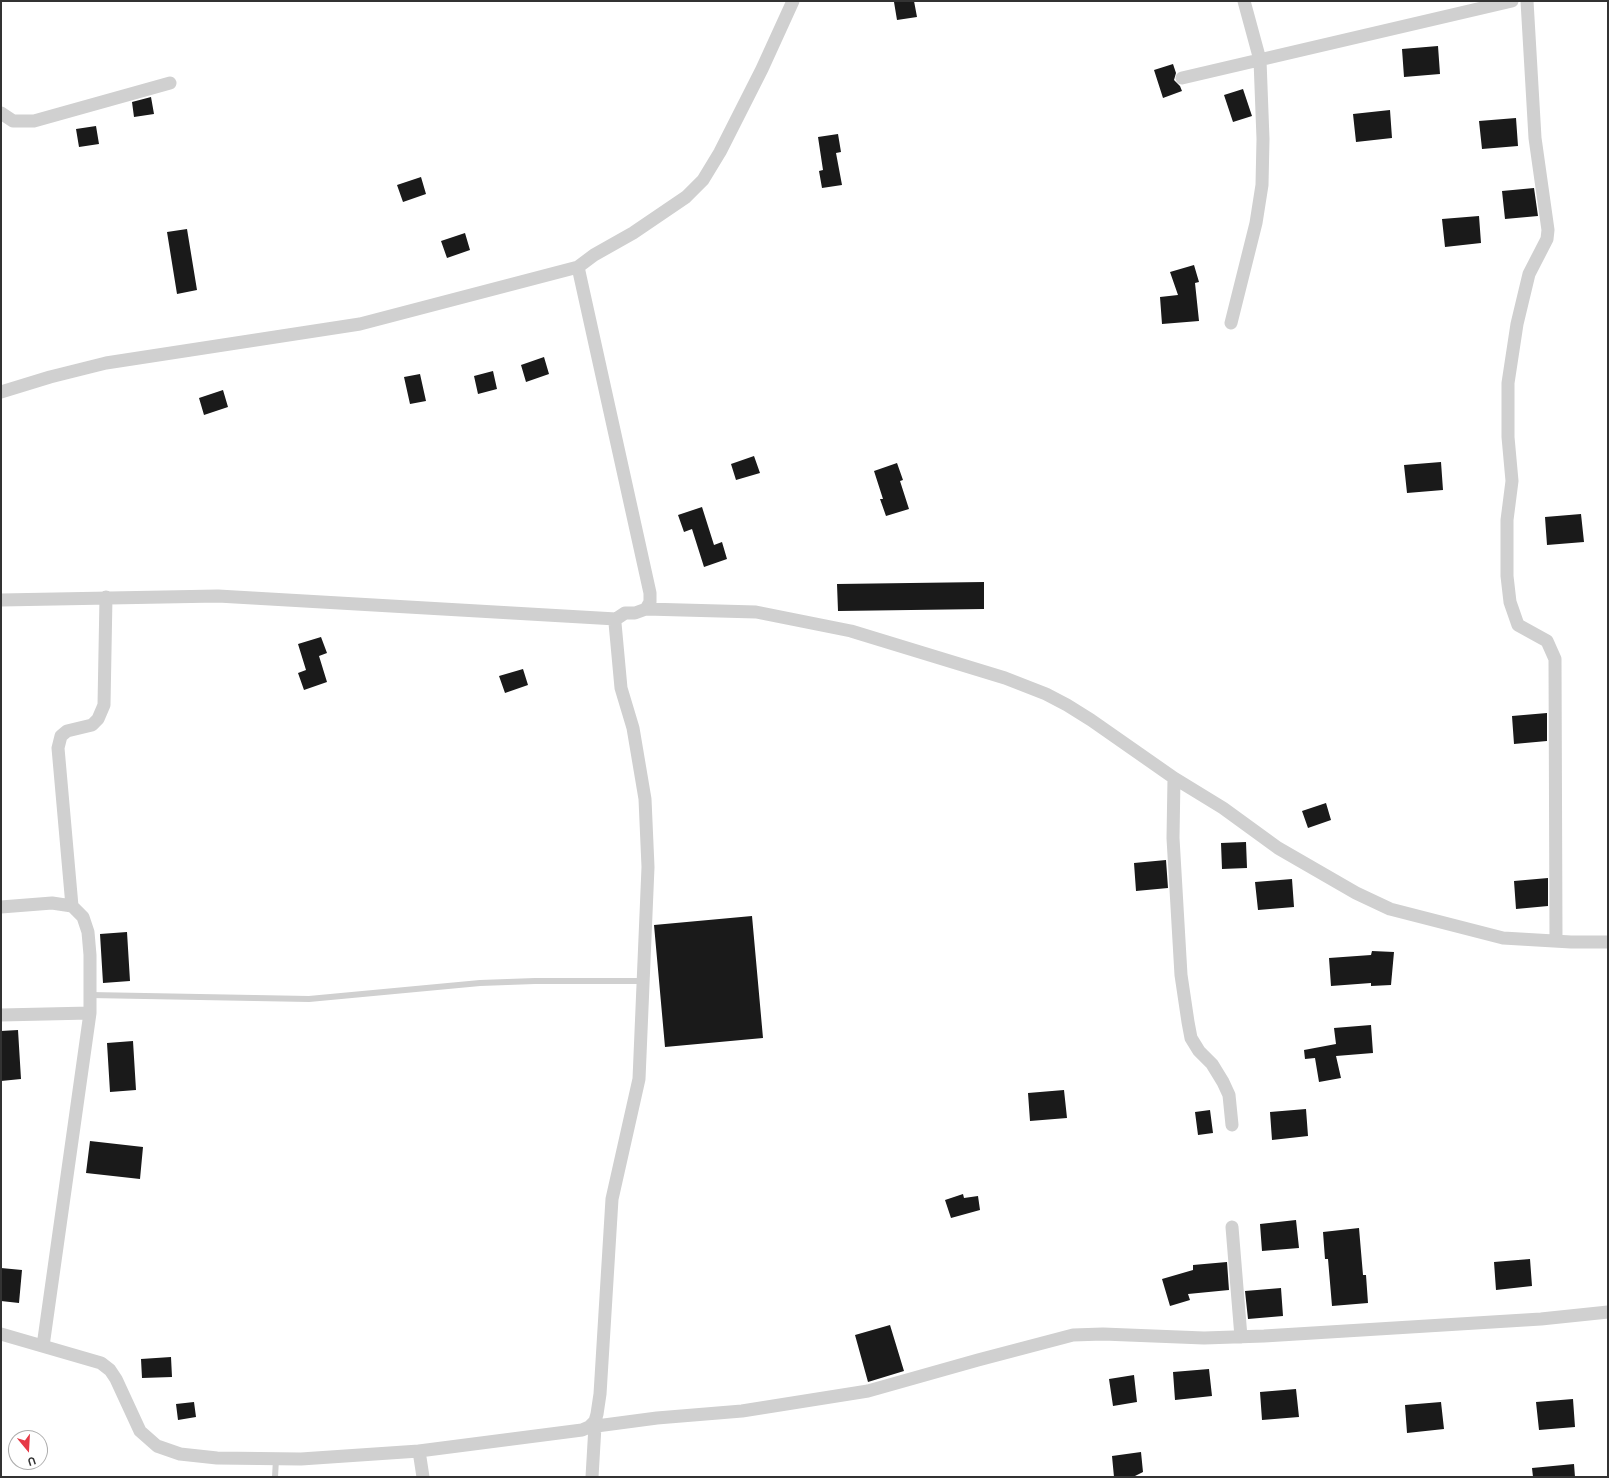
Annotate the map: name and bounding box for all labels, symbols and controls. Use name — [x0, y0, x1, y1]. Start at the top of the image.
north arrow — [8, 1430, 48, 1470]
text: U — [26, 1454, 37, 1468]

